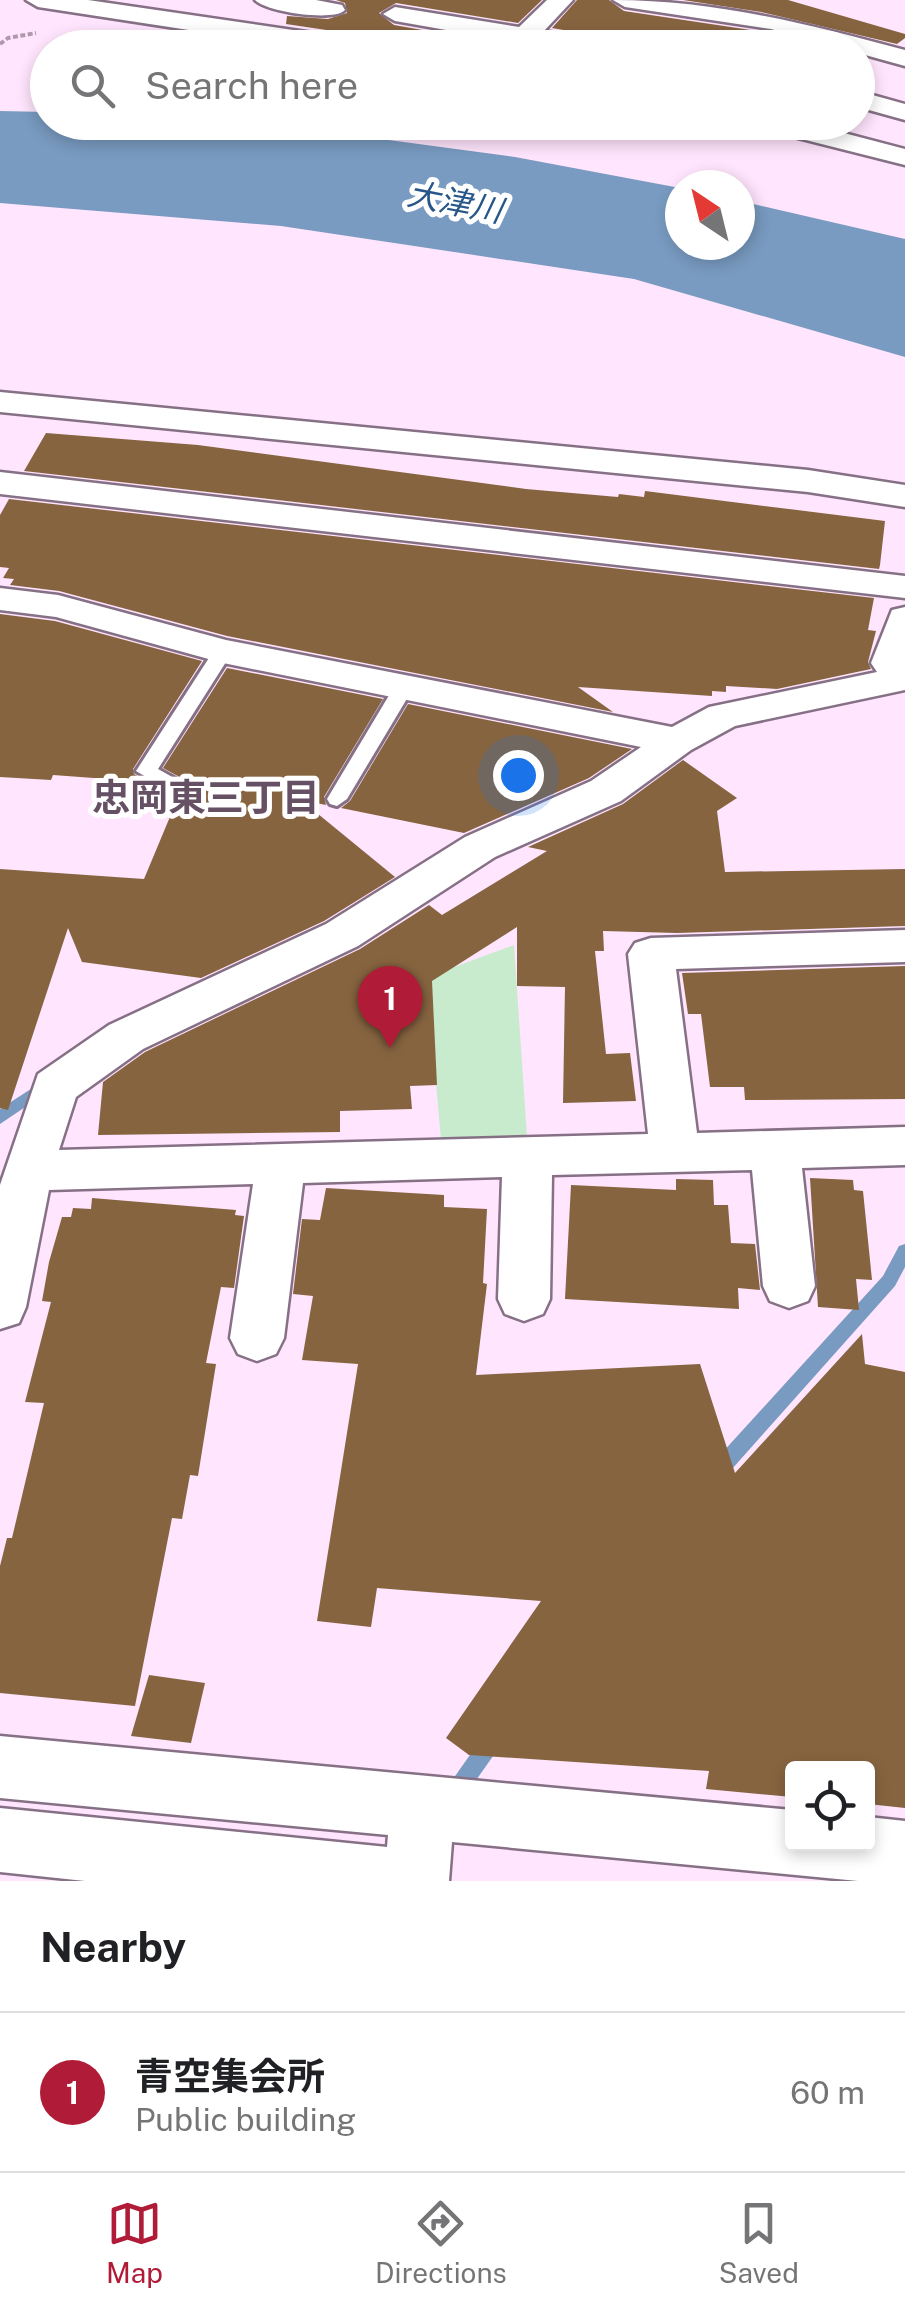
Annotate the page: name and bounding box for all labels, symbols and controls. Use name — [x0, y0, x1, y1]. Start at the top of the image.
search box — [30, 30, 875, 140]
icon: search — [65, 58, 120, 113]
text: Search here — [145, 63, 358, 108]
north arrow — [665, 170, 755, 260]
water label: 大津川 — [404, 175, 509, 230]
your location — [493, 750, 544, 801]
district label: 忠岡東三丁目 — [92, 775, 320, 820]
pin: 1 — [358, 966, 422, 1048]
map controls — [785, 1761, 875, 1851]
button: locate — [785, 1761, 875, 1851]
text: Nearby — [40, 1922, 186, 1971]
text: 青空集会所 — [135, 2054, 325, 2099]
text: 1 — [66, 2074, 79, 2111]
text: 60 m — [790, 2074, 865, 2111]
text: Public building — [135, 2101, 356, 2138]
tab: Map — [106, 2196, 163, 2289]
tab: Directions — [375, 2196, 507, 2289]
tab: Saved — [719, 2196, 799, 2289]

